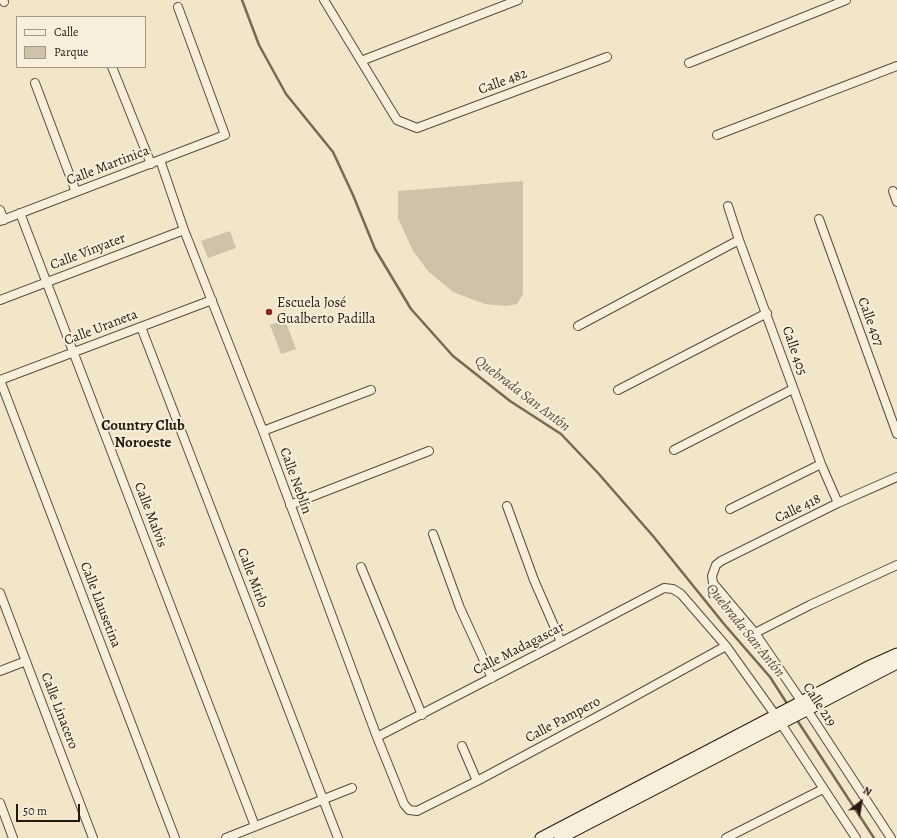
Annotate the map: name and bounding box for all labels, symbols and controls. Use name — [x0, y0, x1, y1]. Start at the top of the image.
legend — [16, 16, 146, 68]
text: Calle — [54, 24, 78, 40]
text: Parque — [54, 44, 89, 60]
street label: Calle 482 — [476, 65, 530, 99]
street label: Calle Martinica — [64, 143, 152, 189]
street label: Calle Vinyater — [48, 230, 128, 274]
street label: Calle 407 — [853, 295, 887, 349]
place label: Escuela José Gualberto Padilla — [277, 296, 375, 328]
street label: Calle Uraneta — [62, 306, 140, 350]
marker: Escuela José Gualberto Padilla — [264, 307, 274, 317]
street label: Calle 405 — [778, 324, 810, 378]
water label: Quebrada San Antón — [471, 352, 573, 436]
district label: Country Club Noroeste — [101, 417, 185, 452]
street label: Calle Neblín — [275, 446, 315, 516]
street label: Calle Malvis — [130, 480, 170, 550]
street label: Calle 418 — [772, 491, 824, 527]
street label: Calle Mirlo — [233, 546, 271, 610]
street label: Calle Llausetina — [76, 560, 124, 650]
water label: Quebrada San Antón — [702, 581, 788, 681]
street label: Calle Madagascar — [471, 619, 567, 679]
street label: Calle Linacero — [37, 670, 81, 752]
street label: Calle 219 — [799, 680, 839, 730]
street label: Calle Pampero — [523, 693, 603, 747]
north arrow — [841, 782, 881, 822]
text: N — [860, 783, 875, 800]
scale bar — [18, 796, 82, 822]
text: 50 m — [23, 803, 47, 819]

